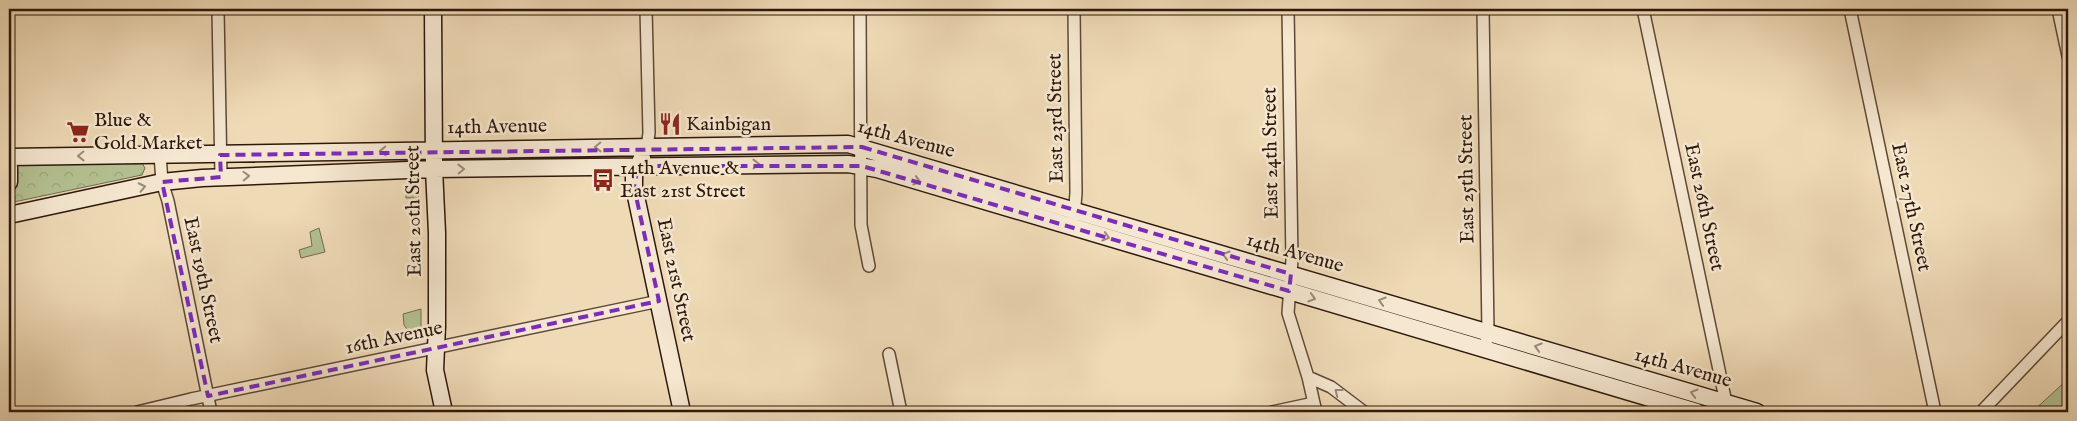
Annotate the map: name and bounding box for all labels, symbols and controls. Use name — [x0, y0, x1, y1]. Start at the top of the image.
street label: East 23rd Street — [1042, 53, 1070, 183]
street label: East 24th Street — [1257, 87, 1285, 219]
place label: Blue & Gold Market — [94, 108, 202, 156]
restaurant icon: Kainbigan — [657, 111, 683, 137]
place label: Kainbigan — [686, 112, 772, 137]
street label: 14th Avenue — [447, 114, 547, 140]
street label: 14th Avenue — [854, 114, 958, 164]
street label: East 25th Street — [1453, 114, 1481, 244]
supermarket icon: Blue & Gold Market — [65, 119, 91, 145]
street label: East 27th Street — [1885, 140, 1937, 274]
street label: East 26th Street — [1678, 141, 1730, 273]
one-way arrow — [594, 142, 602, 152]
street label: East 20th Street — [400, 145, 428, 277]
one-way arrow — [379, 146, 387, 156]
one-way arrow — [77, 151, 84, 161]
place label: 14th Avenue & East 21st Street — [620, 156, 746, 204]
one-way arrow — [753, 159, 761, 169]
one-way arrow — [458, 164, 465, 174]
bus stop icon: 14th Avenue & East 21st Street — [590, 167, 616, 193]
one-way arrow — [242, 171, 250, 182]
one-way arrow — [912, 175, 920, 185]
one-way arrow — [138, 182, 146, 192]
street label: East 19th Street — [177, 215, 229, 346]
street label: East 21st Street — [651, 216, 701, 344]
street label: 14th Avenue — [1243, 227, 1347, 279]
one-way arrow — [1101, 232, 1110, 242]
one-way arrow — [1223, 250, 1231, 260]
one-way arrow — [1308, 292, 1316, 302]
one-way arrow — [1379, 296, 1387, 306]
street label: 16th Avenue — [343, 315, 445, 361]
street label: 14th Avenue — [1631, 342, 1735, 394]
one-way arrow — [1534, 343, 1543, 353]
one-way arrow — [1334, 388, 1343, 397]
one-way arrow — [1690, 389, 1698, 399]

